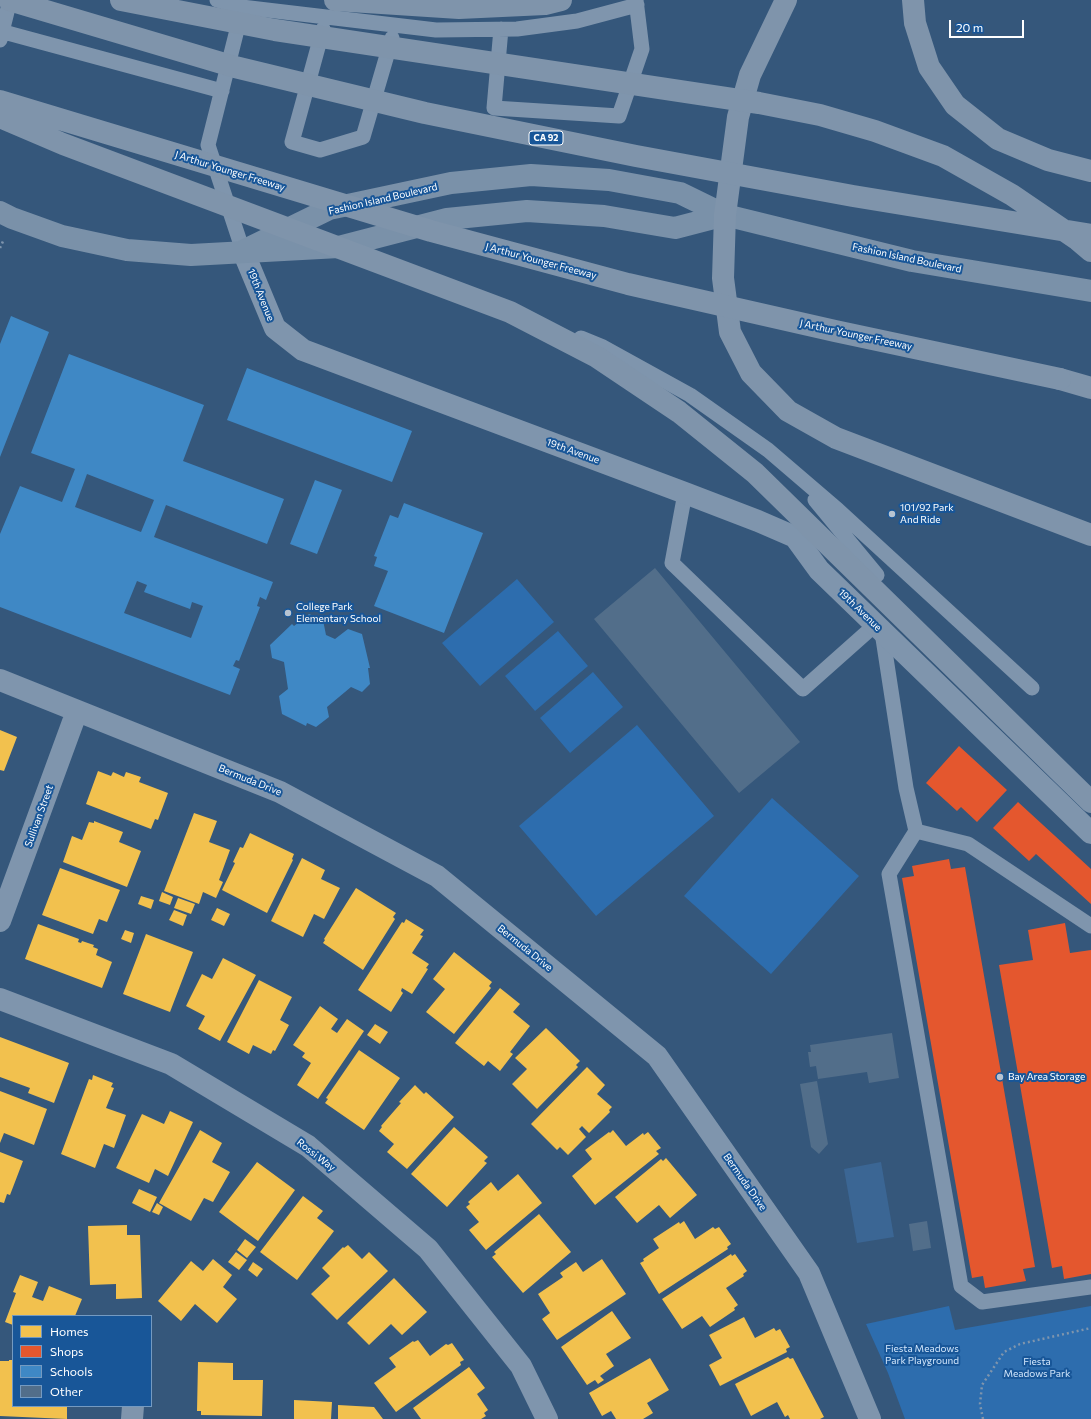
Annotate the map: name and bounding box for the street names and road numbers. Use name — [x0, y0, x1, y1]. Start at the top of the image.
road number: CA 92 — [529, 131, 563, 145]
street label: J Arthur Younger Freeway — [174, 149, 286, 193]
street label: Fashion Island Boulevard — [327, 181, 439, 217]
street label: J Arthur Younger Freeway — [484, 240, 598, 282]
street label: Fashion Island Boulevard — [851, 241, 963, 275]
street label: 19th Avenue — [245, 267, 277, 323]
street label: J Arthur Younger Freeway — [799, 317, 913, 353]
street label: 19th Avenue — [545, 436, 601, 466]
street label: 19th Avenue — [836, 586, 884, 634]
street label: Bermuda Drive — [217, 762, 283, 798]
street label: Sullivan Street — [22, 783, 56, 849]
street label: Bermuda Drive — [495, 922, 555, 974]
street label: Rossi Way — [294, 1136, 338, 1174]
street label: Bermuda Drive — [721, 1151, 769, 1213]

